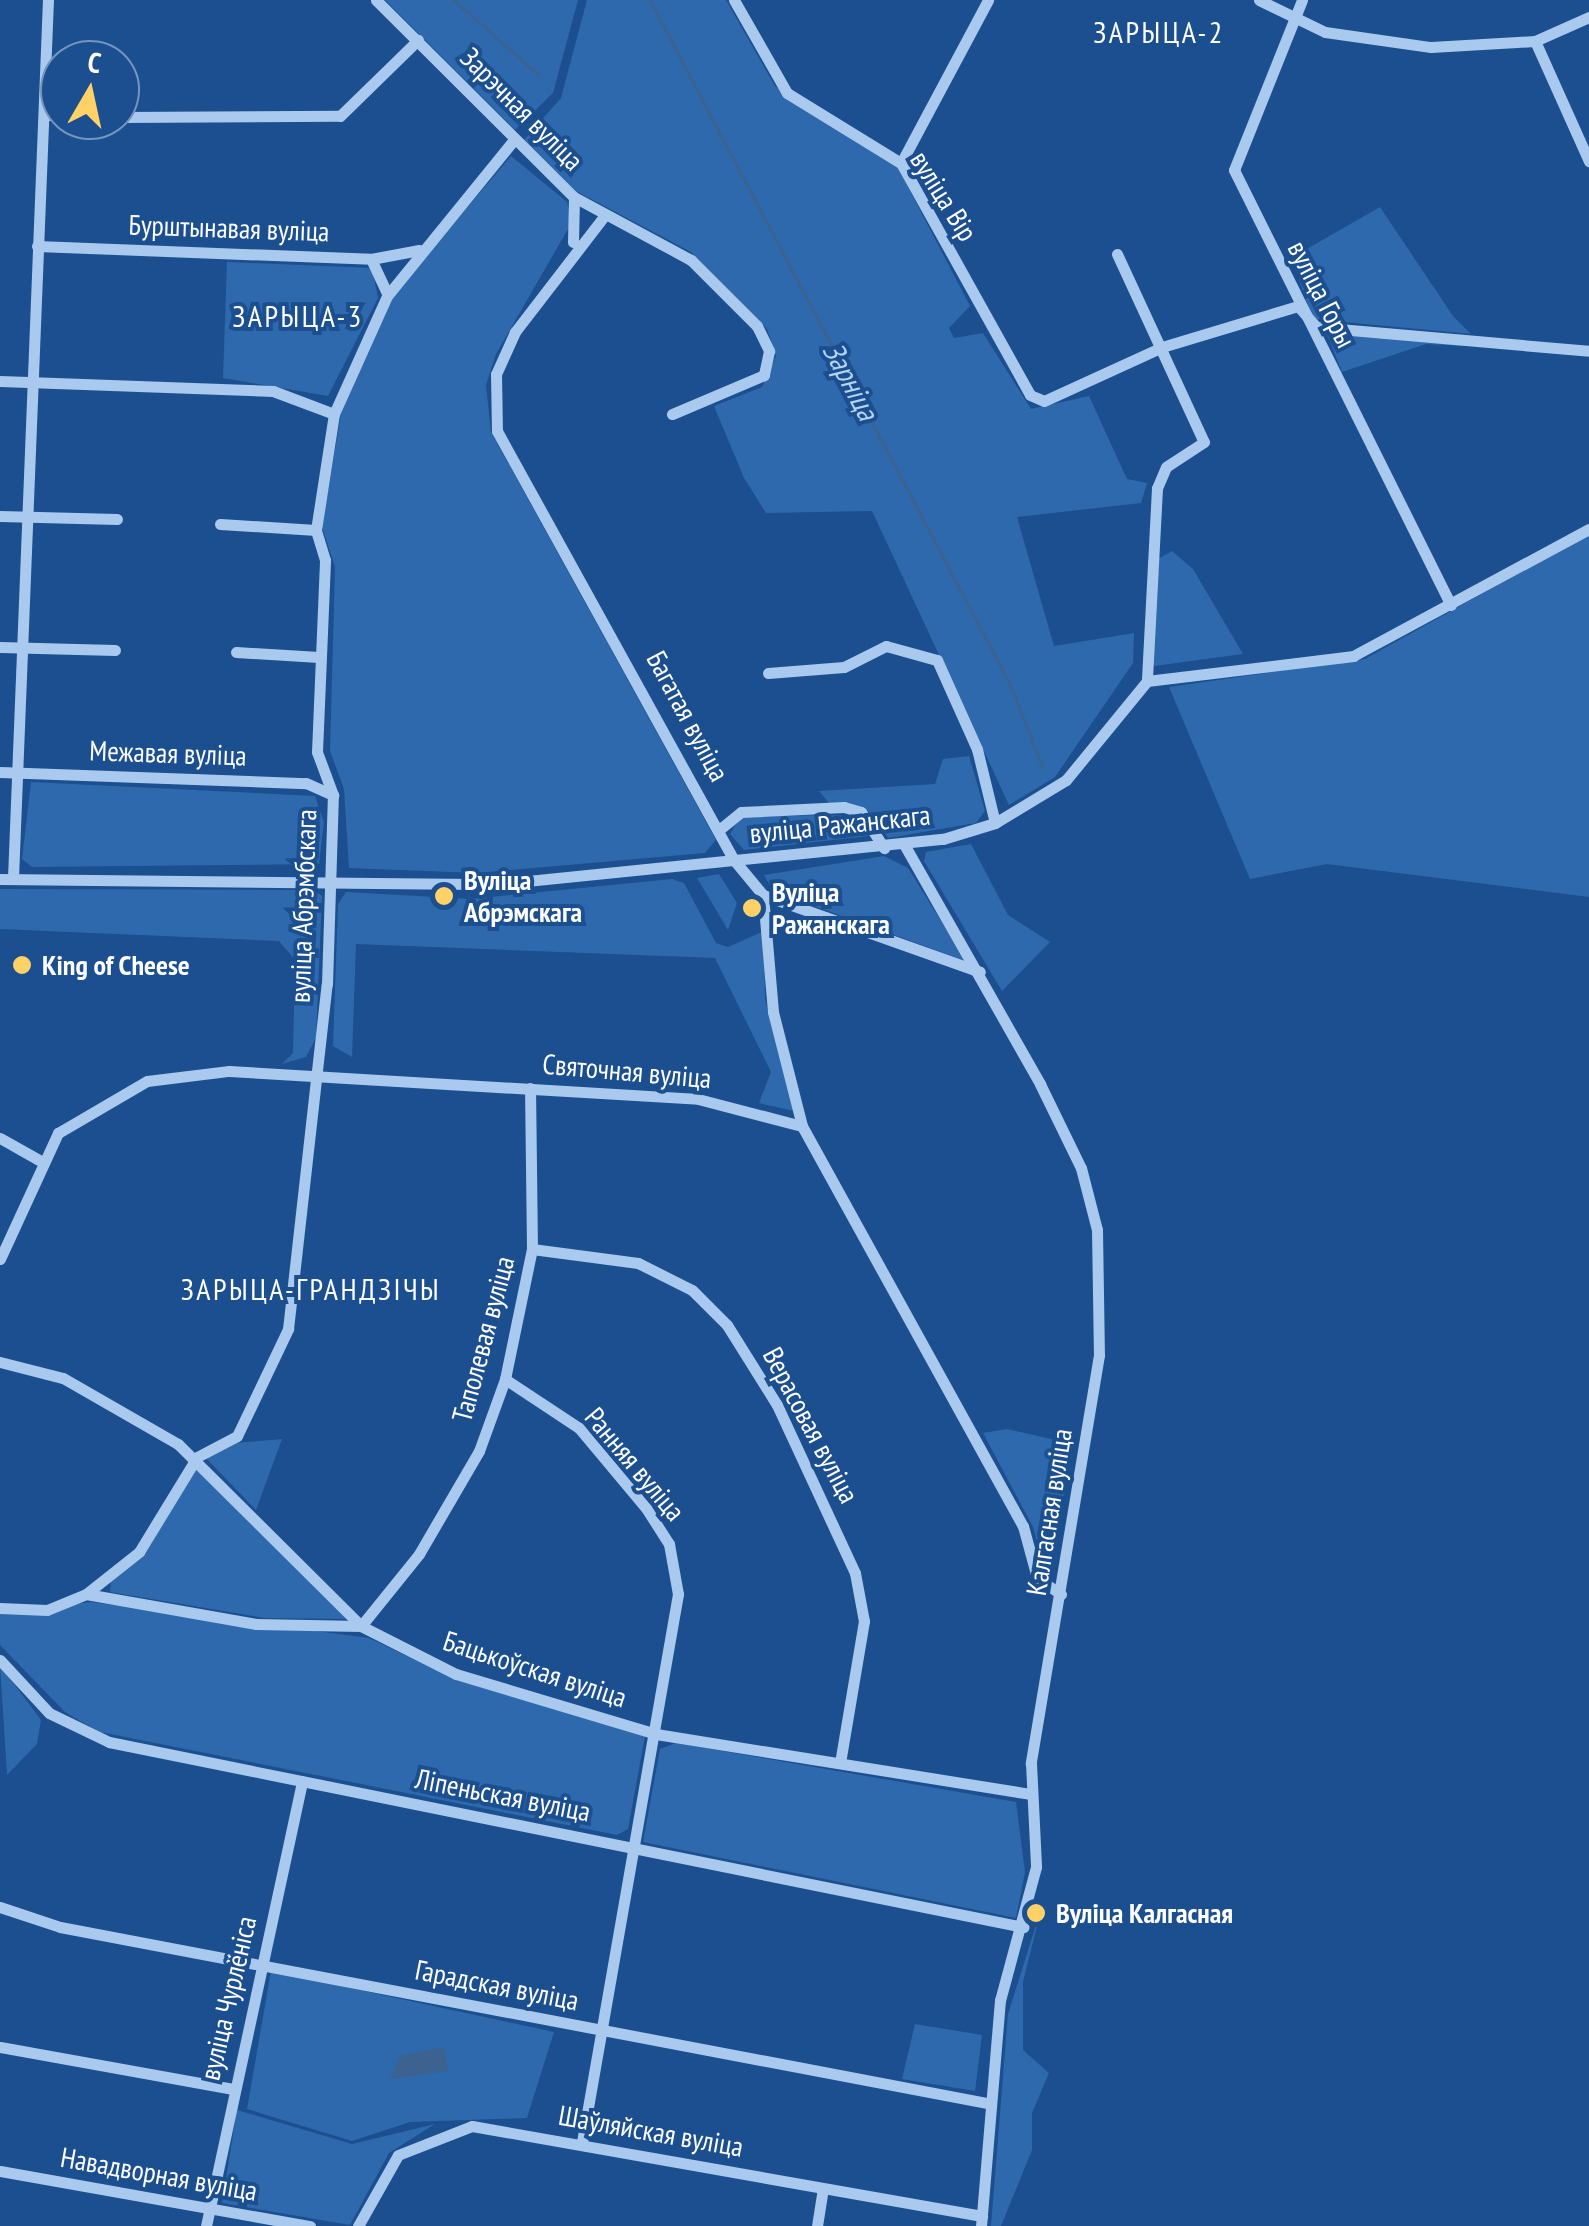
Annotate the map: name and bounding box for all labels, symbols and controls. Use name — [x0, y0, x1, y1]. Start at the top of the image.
district label: ЗАРЫЦА-2 — [1093, 14, 1225, 50]
north arrow — [40, 40, 140, 140]
street label: Зарэчная вуліца — [454, 41, 590, 177]
text: С — [85, 43, 104, 81]
street label: вуліца Вір — [903, 145, 985, 247]
street label: Бурштынавая вуліца — [128, 208, 330, 248]
street label: вуліца Горы — [1281, 235, 1363, 353]
district label: ЗАРЫЦА-3 — [232, 298, 364, 334]
water label: Зарніца — [816, 336, 886, 426]
street label: Багатая вуліца — [640, 645, 736, 787]
street label: Межавая вуліца — [89, 733, 247, 773]
street label: вуліца Ражанскага — [748, 798, 932, 850]
street label: вуліца Абрэмбскага — [283, 808, 323, 1004]
place label: Вуліца Абрэмскага — [464, 863, 582, 929]
place label: Вуліца Ражанскага — [772, 875, 890, 941]
marker: Вуліца Абрэмскага — [433, 885, 455, 907]
marker: Вуліца Ражанскага — [741, 897, 763, 919]
place label: King of Cheese — [42, 948, 190, 982]
marker: King of Cheese — [11, 954, 33, 976]
street label: Святочная вуліца — [541, 1047, 713, 1095]
street label: Таполевая вуліца — [445, 1253, 521, 1425]
district label: ЗАРЫЦА-ГРАНДЗІЧЫ — [181, 1271, 441, 1307]
street label: Верасовая вуліца — [756, 1341, 866, 1509]
street label: Ранняя вуліца — [578, 1401, 692, 1527]
street label: Калгасная вуліца — [1019, 1426, 1079, 1598]
street label: Бацькоўская вуліца — [439, 1624, 631, 1714]
street label: Ліпеньская вуліца — [413, 1762, 593, 1828]
place label: Вуліца Калгасная — [1056, 1896, 1233, 1930]
marker: Вуліца Калгасная — [1025, 1902, 1047, 1924]
street label: вуліца Чурлёніса — [193, 1913, 263, 2083]
street label: Гарадская вуліца — [413, 1953, 581, 2017]
street label: Шаўляйская вуліца — [556, 2098, 746, 2164]
street label: Навадворная вуліца — [58, 2140, 260, 2208]

